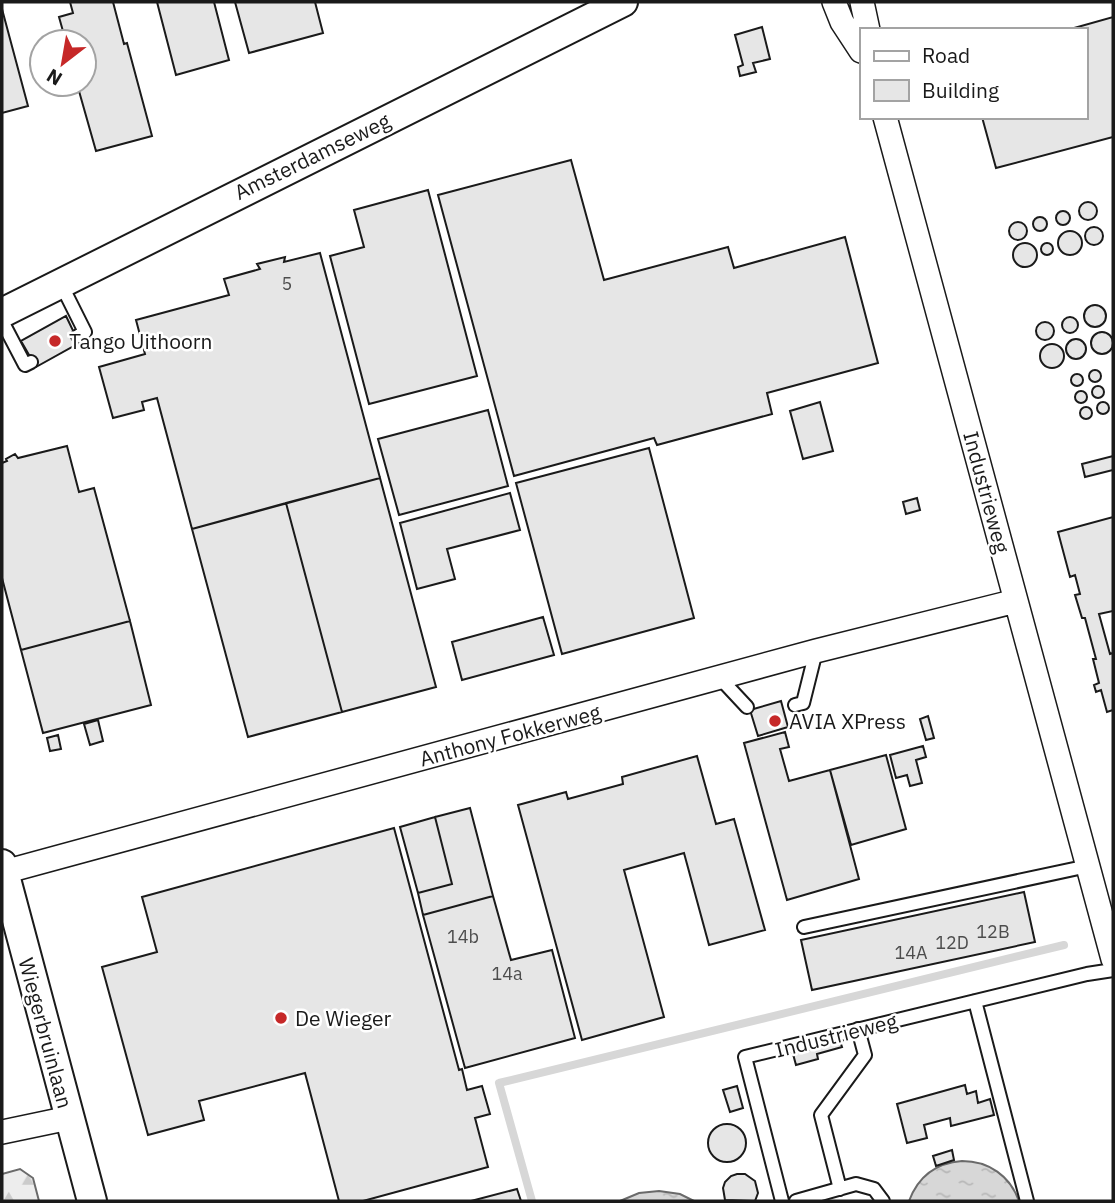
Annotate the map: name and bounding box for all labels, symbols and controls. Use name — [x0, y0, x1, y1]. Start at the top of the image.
north arrow — [28, 28, 98, 98]
legend — [860, 28, 1087, 119]
text: Road — [922, 41, 970, 69]
text: N — [42, 64, 66, 91]
text: Building — [922, 76, 999, 104]
street label: Amsterdamseweg — [229, 106, 395, 206]
house number: 5 — [282, 272, 292, 295]
place label: Tango Uithoorn — [69, 327, 212, 355]
marker: Tango Uithoorn — [47, 333, 63, 349]
street label: Industrieweg — [957, 428, 1017, 556]
street label: Anthony Fokkerweg — [416, 697, 604, 773]
place label: AVIA XPress — [789, 707, 906, 735]
marker: AVIA XPress — [767, 713, 783, 729]
house number: 12B — [976, 920, 1010, 943]
house number: 14b — [447, 925, 479, 948]
house number: 12D — [935, 931, 969, 954]
house number: 14A — [894, 941, 928, 964]
street label: Wiegerbruinlaan — [12, 955, 80, 1111]
house number: 14a — [491, 962, 523, 985]
place label: De Wieger — [295, 1004, 392, 1032]
street label: Industrieweg — [772, 1006, 900, 1064]
marker: De Wieger — [273, 1010, 289, 1026]

